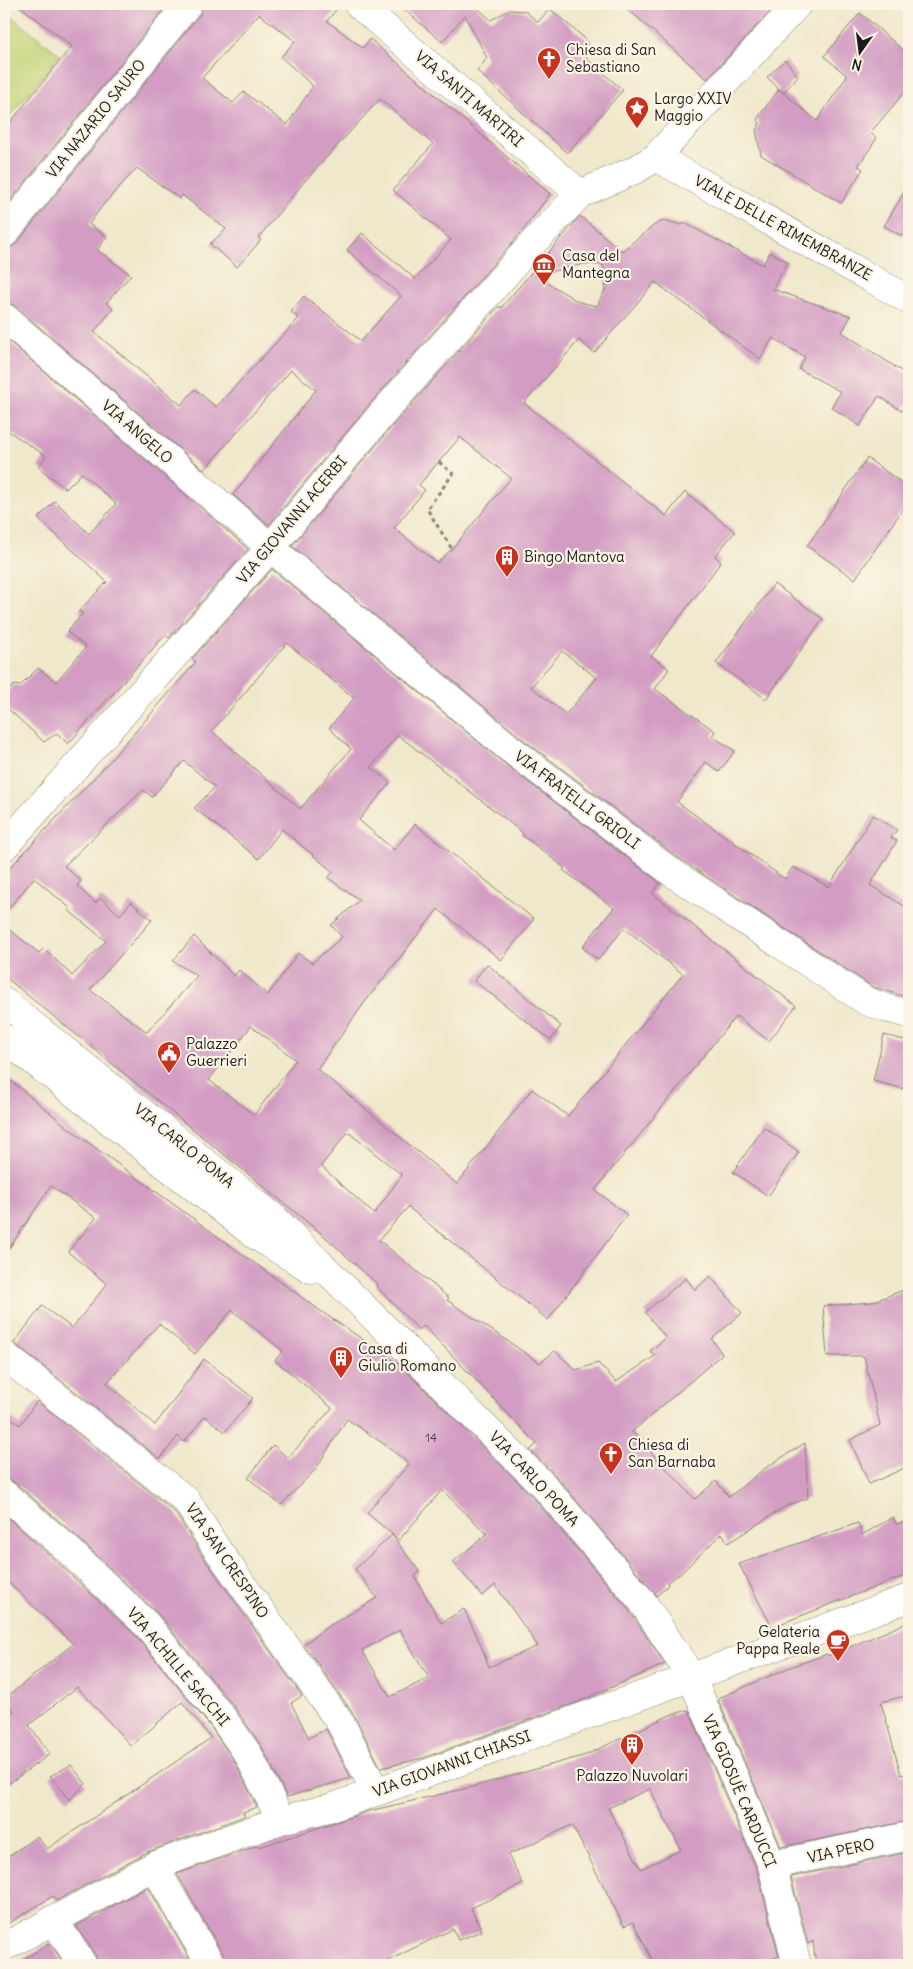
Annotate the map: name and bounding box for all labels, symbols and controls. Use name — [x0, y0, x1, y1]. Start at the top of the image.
north arrow — [836, 28, 886, 78]
place label: Chiesa di San Sebastiano — [566, 40, 657, 76]
church icon: Chiesa di San Sebastiano — [536, 46, 562, 80]
street label: VIA SANTI MARTIRI — [411, 47, 527, 151]
street label: VIA NAZARIO SAURO — [42, 55, 149, 182]
text: N — [850, 55, 864, 75]
place label: Largo XXIV Maggio — [654, 89, 732, 125]
place icon: Largo XXIV Maggio — [624, 95, 650, 129]
street label: VIALE DELLE RIMEMBRANZE — [691, 171, 876, 284]
place label: Casa del Mantegna — [562, 246, 630, 282]
museum icon: Casa del Mantegna — [531, 252, 557, 286]
street label: VIA ANGELO — [98, 396, 177, 468]
street label: VIA GIOVANNI ACERBI — [233, 452, 351, 587]
building icon: Bingo Mantova — [494, 544, 520, 578]
place label: Bingo Mantova — [524, 547, 625, 566]
street label: VIA FRATELLI GRIOLI — [511, 746, 644, 853]
place label: Palazzo Guerrieri — [186, 1034, 247, 1070]
public building icon: Palazzo Guerrieri — [156, 1040, 182, 1074]
street label: VIA CARLO POMA — [130, 1099, 239, 1192]
place label: Casa di Giulio Romano — [358, 1339, 456, 1375]
building icon: Casa di Giulio Romano — [328, 1345, 354, 1379]
street label: VIA CARLO POMA — [485, 1427, 584, 1531]
house number: 14 — [425, 1430, 437, 1445]
place label: Chiesa di San Barnaba — [628, 1435, 716, 1471]
church icon: Chiesa di San Barnaba — [598, 1441, 624, 1475]
street label: VIA SAN CRESPINO — [182, 1499, 273, 1622]
street label: VIA ACHILLE SACCHI — [123, 1603, 234, 1730]
place label: Gelateria Pappa Reale — [736, 1622, 820, 1658]
cafe icon: Gelateria Pappa Reale — [825, 1628, 851, 1662]
street label: VIA GIOSUÈ CARDUCCI — [699, 1711, 780, 1870]
street label: VIA GIOVANNI CHIASSI — [370, 1726, 534, 1801]
building icon: Palazzo Nuvolari — [619, 1732, 645, 1766]
place label: Palazzo Nuvolari — [576, 1766, 688, 1785]
street label: VIA PERO — [806, 1834, 876, 1867]

